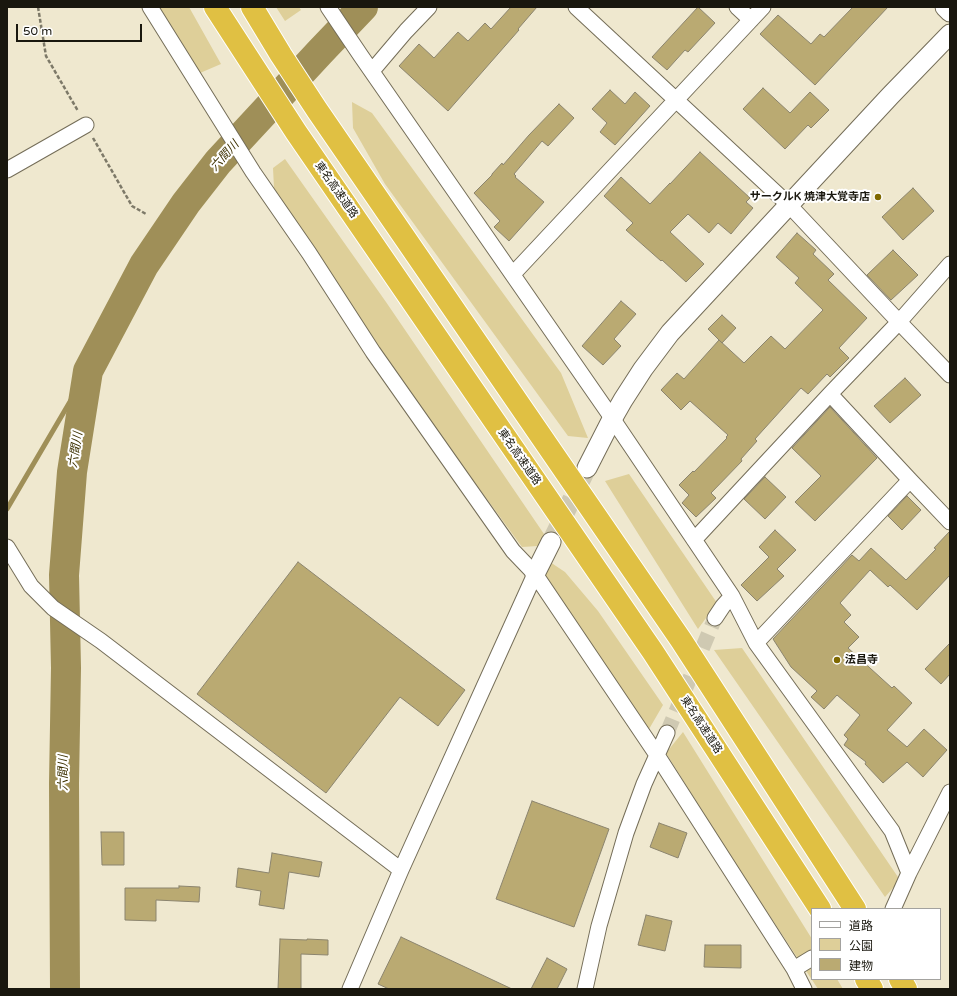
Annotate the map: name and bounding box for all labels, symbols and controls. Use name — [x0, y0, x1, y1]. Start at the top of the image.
scale bar — [18, 16, 144, 42]
text: 50 m — [23, 24, 52, 38]
water label: 六間川 — [208, 138, 242, 174]
street label: 東名高速道路 — [312, 159, 360, 221]
place label: サークルK 焼津大覚寺店 — [750, 190, 870, 204]
marker: サークルK 焼津大覚寺店 — [873, 192, 883, 202]
street label: 東名高速道路 — [495, 426, 543, 488]
water label: 六間川 — [66, 431, 86, 469]
place label: 法昌寺 — [845, 653, 878, 667]
marker: 法昌寺 — [832, 655, 842, 665]
street label: 東名高速道路 — [677, 694, 725, 756]
water label: 六間川 — [57, 755, 71, 791]
legend — [811, 908, 941, 980]
text: 道路 — [849, 919, 873, 933]
text: 公園 — [849, 939, 873, 953]
text: 建物 — [849, 959, 873, 973]

